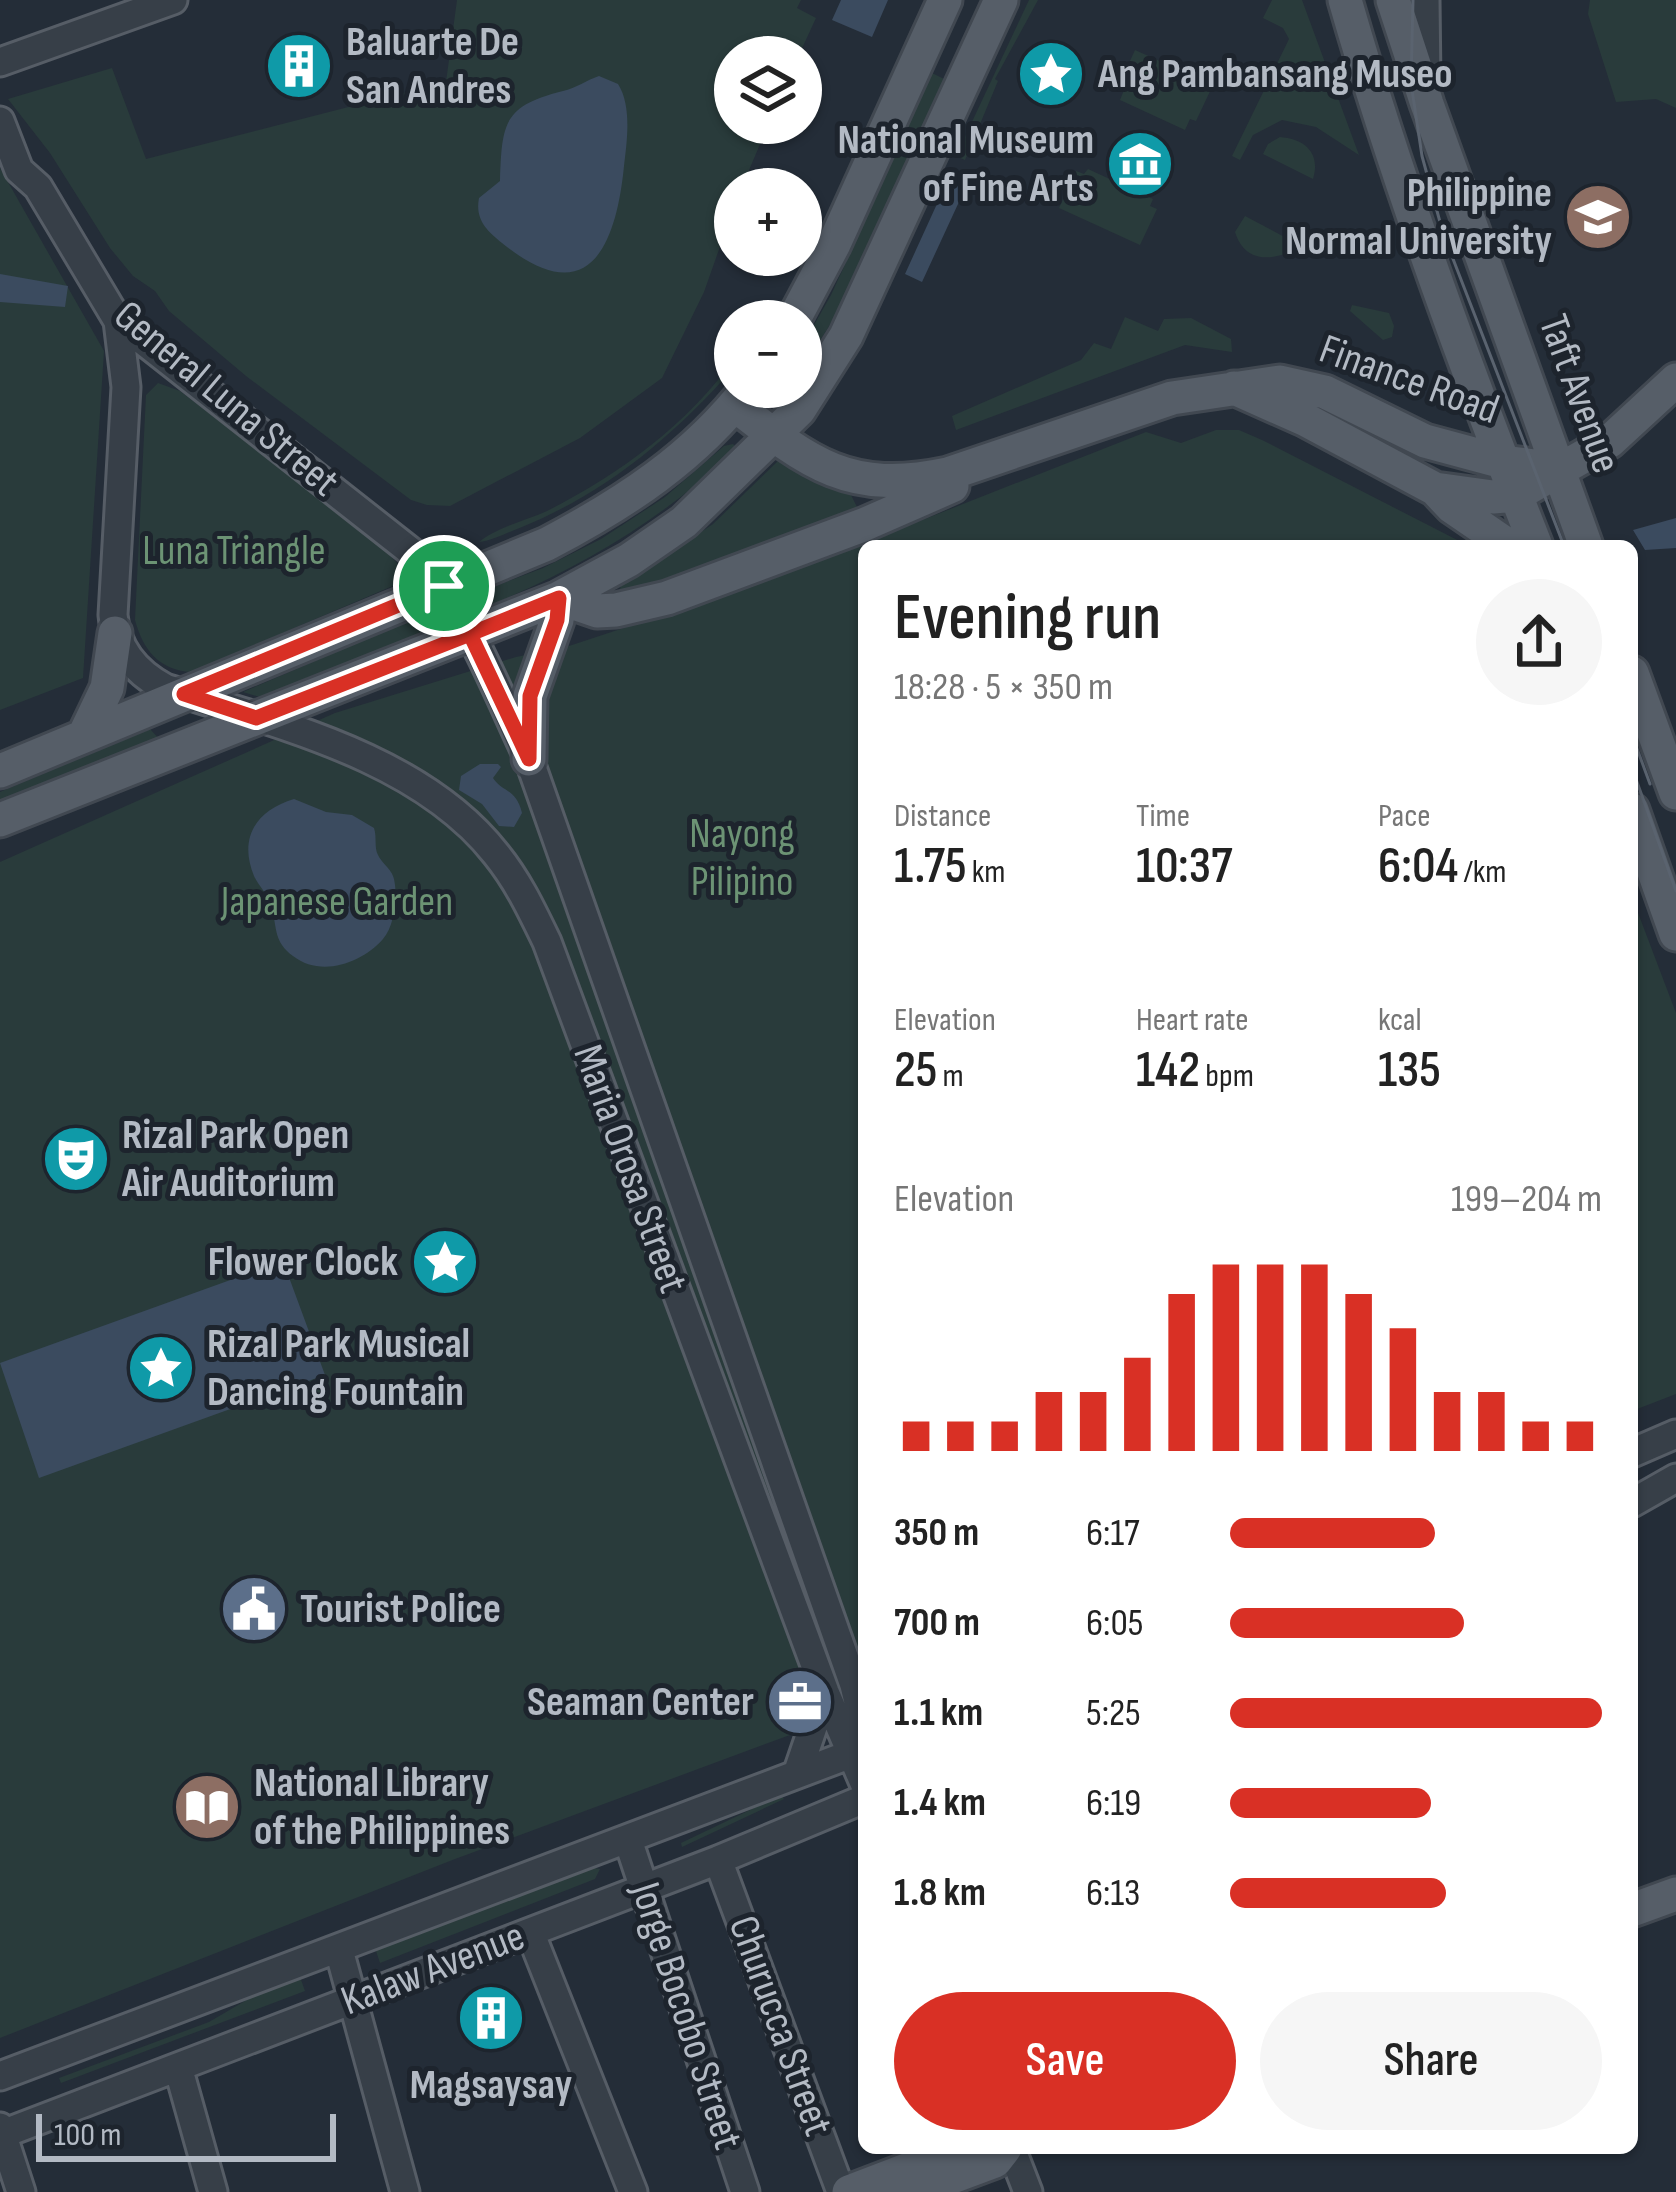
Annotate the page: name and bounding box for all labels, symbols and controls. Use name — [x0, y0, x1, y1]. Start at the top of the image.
place label: Baluarte De San Andres — [346, 17, 519, 116]
building icon: Baluarte De San Andres — [264, 31, 334, 101]
map controls — [714, 36, 822, 408]
button: layers — [714, 36, 822, 144]
place icon: Ang Pambansang Museo — [1016, 39, 1086, 109]
place label: Ang Pambansang Museo — [1097, 49, 1453, 100]
place label: National Museum of Fine Arts — [838, 115, 1094, 214]
museum icon: National Museum of Fine Arts — [1105, 129, 1175, 199]
button: + — [714, 168, 822, 276]
place label: Philippine Normal University — [1285, 168, 1552, 267]
school or university icon: Philippine Normal University — [1563, 182, 1633, 252]
street label: General Luna Street — [103, 290, 349, 508]
button: − — [714, 300, 822, 408]
street label: Taft Avenue — [1527, 308, 1631, 480]
street label: Finance Road — [1313, 324, 1505, 436]
park label: Luna Triangle — [142, 526, 326, 577]
pin — [393, 535, 495, 637]
icon: arrive — [411, 553, 477, 619]
text: Evening run — [894, 579, 1161, 658]
button: share — [1476, 579, 1602, 705]
text: 18:28 · 5 × 350 m — [894, 664, 1113, 711]
text: Distance — [894, 796, 991, 836]
text: Time — [1136, 796, 1190, 836]
text: Pace — [1378, 796, 1431, 836]
park label: Nayong Pilipino — [689, 809, 795, 908]
text: 1.75 — [894, 836, 966, 897]
text: 10:37 — [1136, 836, 1232, 897]
text: 6:04 — [1378, 836, 1458, 897]
text: km — [966, 852, 1006, 892]
text: /km — [1458, 852, 1507, 892]
park label: Japanese Garden — [220, 877, 453, 928]
text: Elevation — [894, 1000, 996, 1040]
text: Heart rate — [1136, 1000, 1249, 1040]
text: kcal — [1378, 1000, 1422, 1040]
street label: Maria Orosa Street — [562, 1038, 698, 1300]
text: 25 — [894, 1040, 937, 1101]
text: 142 — [1136, 1040, 1200, 1101]
text: 135 — [1378, 1040, 1441, 1101]
text: m — [937, 1056, 964, 1096]
text: bpm — [1200, 1056, 1254, 1096]
place label: Rizal Park Open Air Auditorium — [121, 1110, 349, 1209]
theatre icon: Rizal Park Open Air Auditorium — [41, 1124, 111, 1194]
text: Elevation — [894, 1176, 1014, 1223]
text: 199–204 m — [1451, 1176, 1602, 1223]
place icon: Flower Clock — [410, 1227, 480, 1297]
place label: Flower Clock — [208, 1237, 398, 1288]
place label: Rizal Park Musical Dancing Fountain — [207, 1319, 470, 1418]
place icon: Rizal Park Musical Dancing Fountain — [126, 1333, 196, 1403]
text: 350 m — [894, 1510, 979, 1557]
text: 6:17 — [1086, 1510, 1140, 1557]
public building icon: Tourist Police — [219, 1574, 289, 1644]
place label: Tourist Police — [300, 1584, 501, 1635]
text: 700 m — [894, 1600, 980, 1647]
text: 6:05 — [1086, 1600, 1143, 1647]
office icon: Seaman Center — [765, 1667, 835, 1737]
place label: Seaman Center — [527, 1677, 754, 1728]
text: 1.1 km — [894, 1690, 983, 1737]
text: 5:25 — [1086, 1690, 1141, 1737]
place label: National Library of the Philippines — [254, 1758, 510, 1857]
library icon: National Library of the Philippines — [172, 1772, 242, 1842]
text: 1.4 km — [894, 1780, 986, 1827]
text: 6:19 — [1086, 1780, 1141, 1827]
text: 1.8 km — [894, 1870, 986, 1917]
text: 6:13 — [1086, 1870, 1140, 1917]
street label: Jorge Bocobo Street — [619, 1875, 753, 2156]
street label: Churucca Street — [717, 1909, 843, 2143]
street label: Kalaw Avenue — [334, 1911, 532, 2027]
building icon: Magsaysay — [456, 1983, 526, 2053]
button: Save — [894, 1992, 1236, 2130]
button: Share — [1260, 1992, 1602, 2130]
place label: Magsaysay — [410, 2060, 572, 2111]
scale bar — [36, 2108, 336, 2161]
text: 100 m — [54, 2115, 121, 2155]

